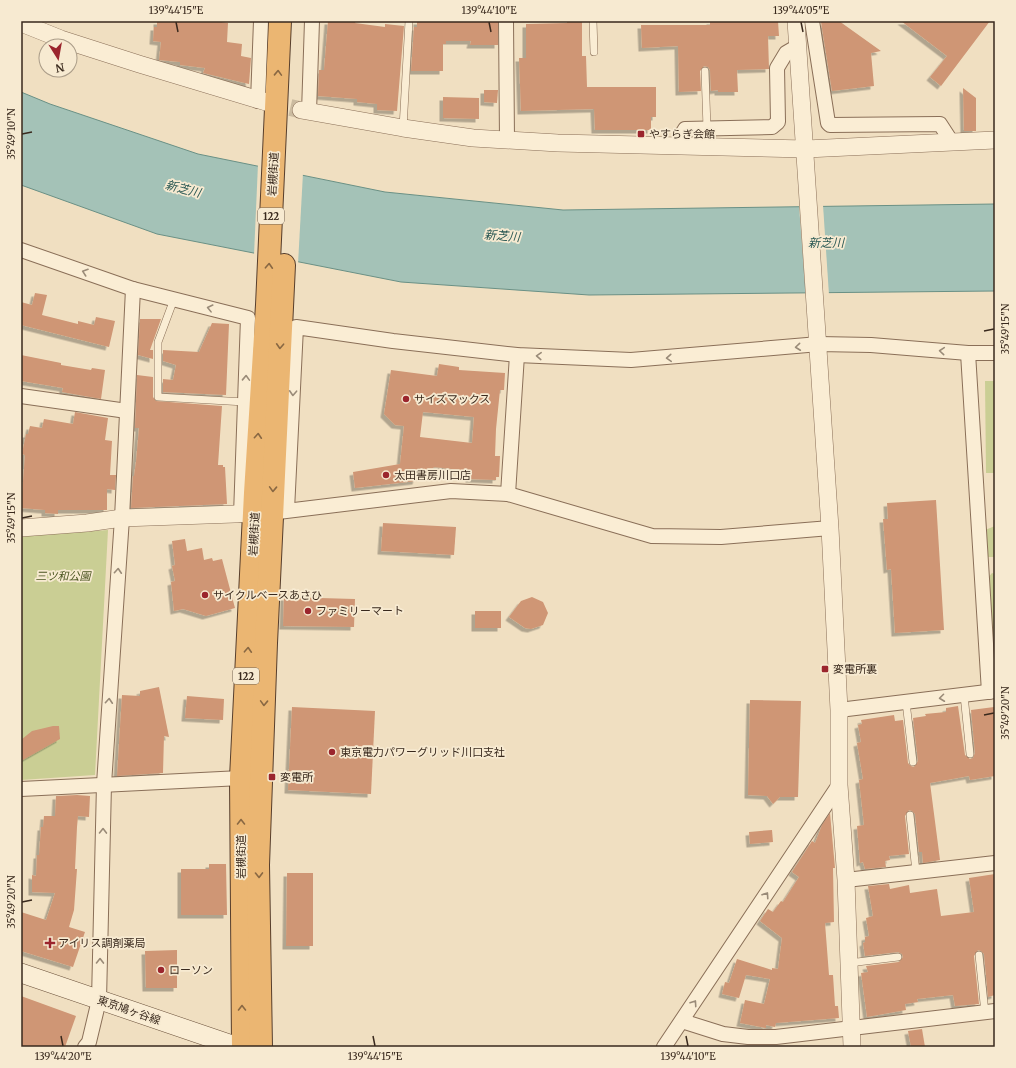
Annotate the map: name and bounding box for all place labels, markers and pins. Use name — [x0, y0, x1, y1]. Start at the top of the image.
place label: やすらぎ会館 — [649, 127, 715, 141]
marker: やすらぎ会館 — [636, 129, 646, 139]
place label: サイズマックス — [414, 392, 490, 406]
marker: サイズマックス — [401, 394, 411, 404]
place label: 太田書房川口店 — [394, 468, 471, 482]
marker: 太田書房川口店 — [381, 470, 391, 480]
place label: サイクルベースあさひ — [213, 588, 322, 602]
marker: サイクルベースあさひ — [200, 590, 210, 600]
place label: ファミリーマート — [316, 604, 404, 618]
marker: ファミリーマート — [303, 606, 313, 616]
place label: 変電所裏 — [833, 662, 877, 676]
marker: 変電所裏 — [820, 664, 830, 674]
place label: 東京電力パワーグリッド川口支社 — [340, 745, 505, 759]
marker: 東京電力パワーグリッド川口支社 — [327, 747, 337, 757]
place label: 変電所 — [280, 770, 314, 784]
marker: 変電所 — [267, 772, 277, 782]
place label: アイリス調剤薬局 — [58, 936, 145, 950]
marker: アイリス調剤薬局 — [45, 938, 55, 948]
place label: ローソン — [169, 963, 213, 977]
marker: ローソン — [156, 965, 166, 975]

